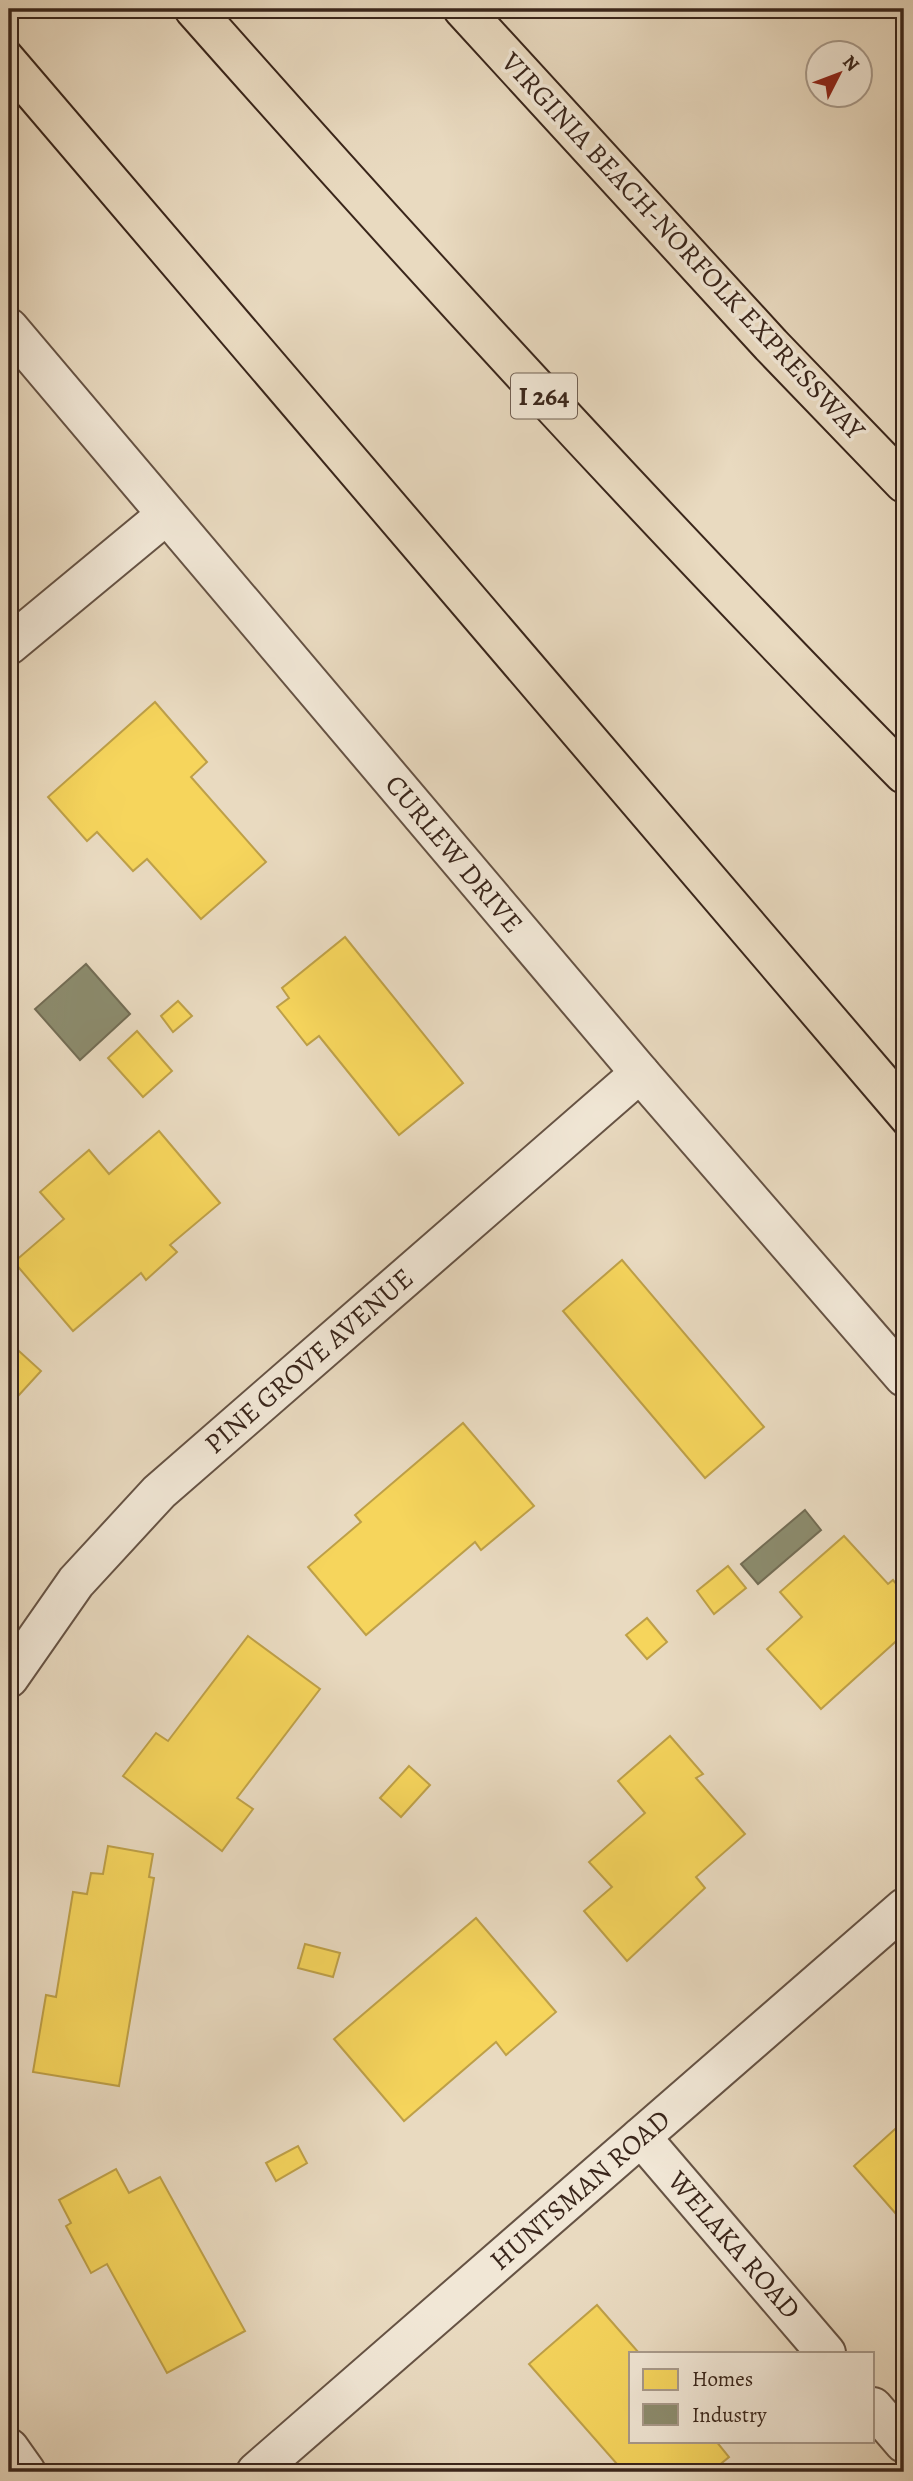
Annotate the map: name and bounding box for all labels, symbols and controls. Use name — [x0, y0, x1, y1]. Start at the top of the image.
north arrow — [804, 38, 874, 108]
street label: VIRGINIA BEACH-NORFOLK EXPRESSWAY — [494, 45, 872, 447]
road number: I 264 — [511, 374, 577, 418]
street label: CURLEW DRIVE — [376, 767, 532, 941]
street label: PINE GROVE AVENUE — [196, 1260, 422, 1462]
street label: HUNTSMAN ROAD — [482, 2101, 678, 2279]
street label: WELAKA ROAD — [658, 2162, 809, 2327]
legend — [629, 2352, 874, 2442]
text: Homes — [692, 2365, 753, 2393]
text: Industry — [692, 2401, 767, 2429]

